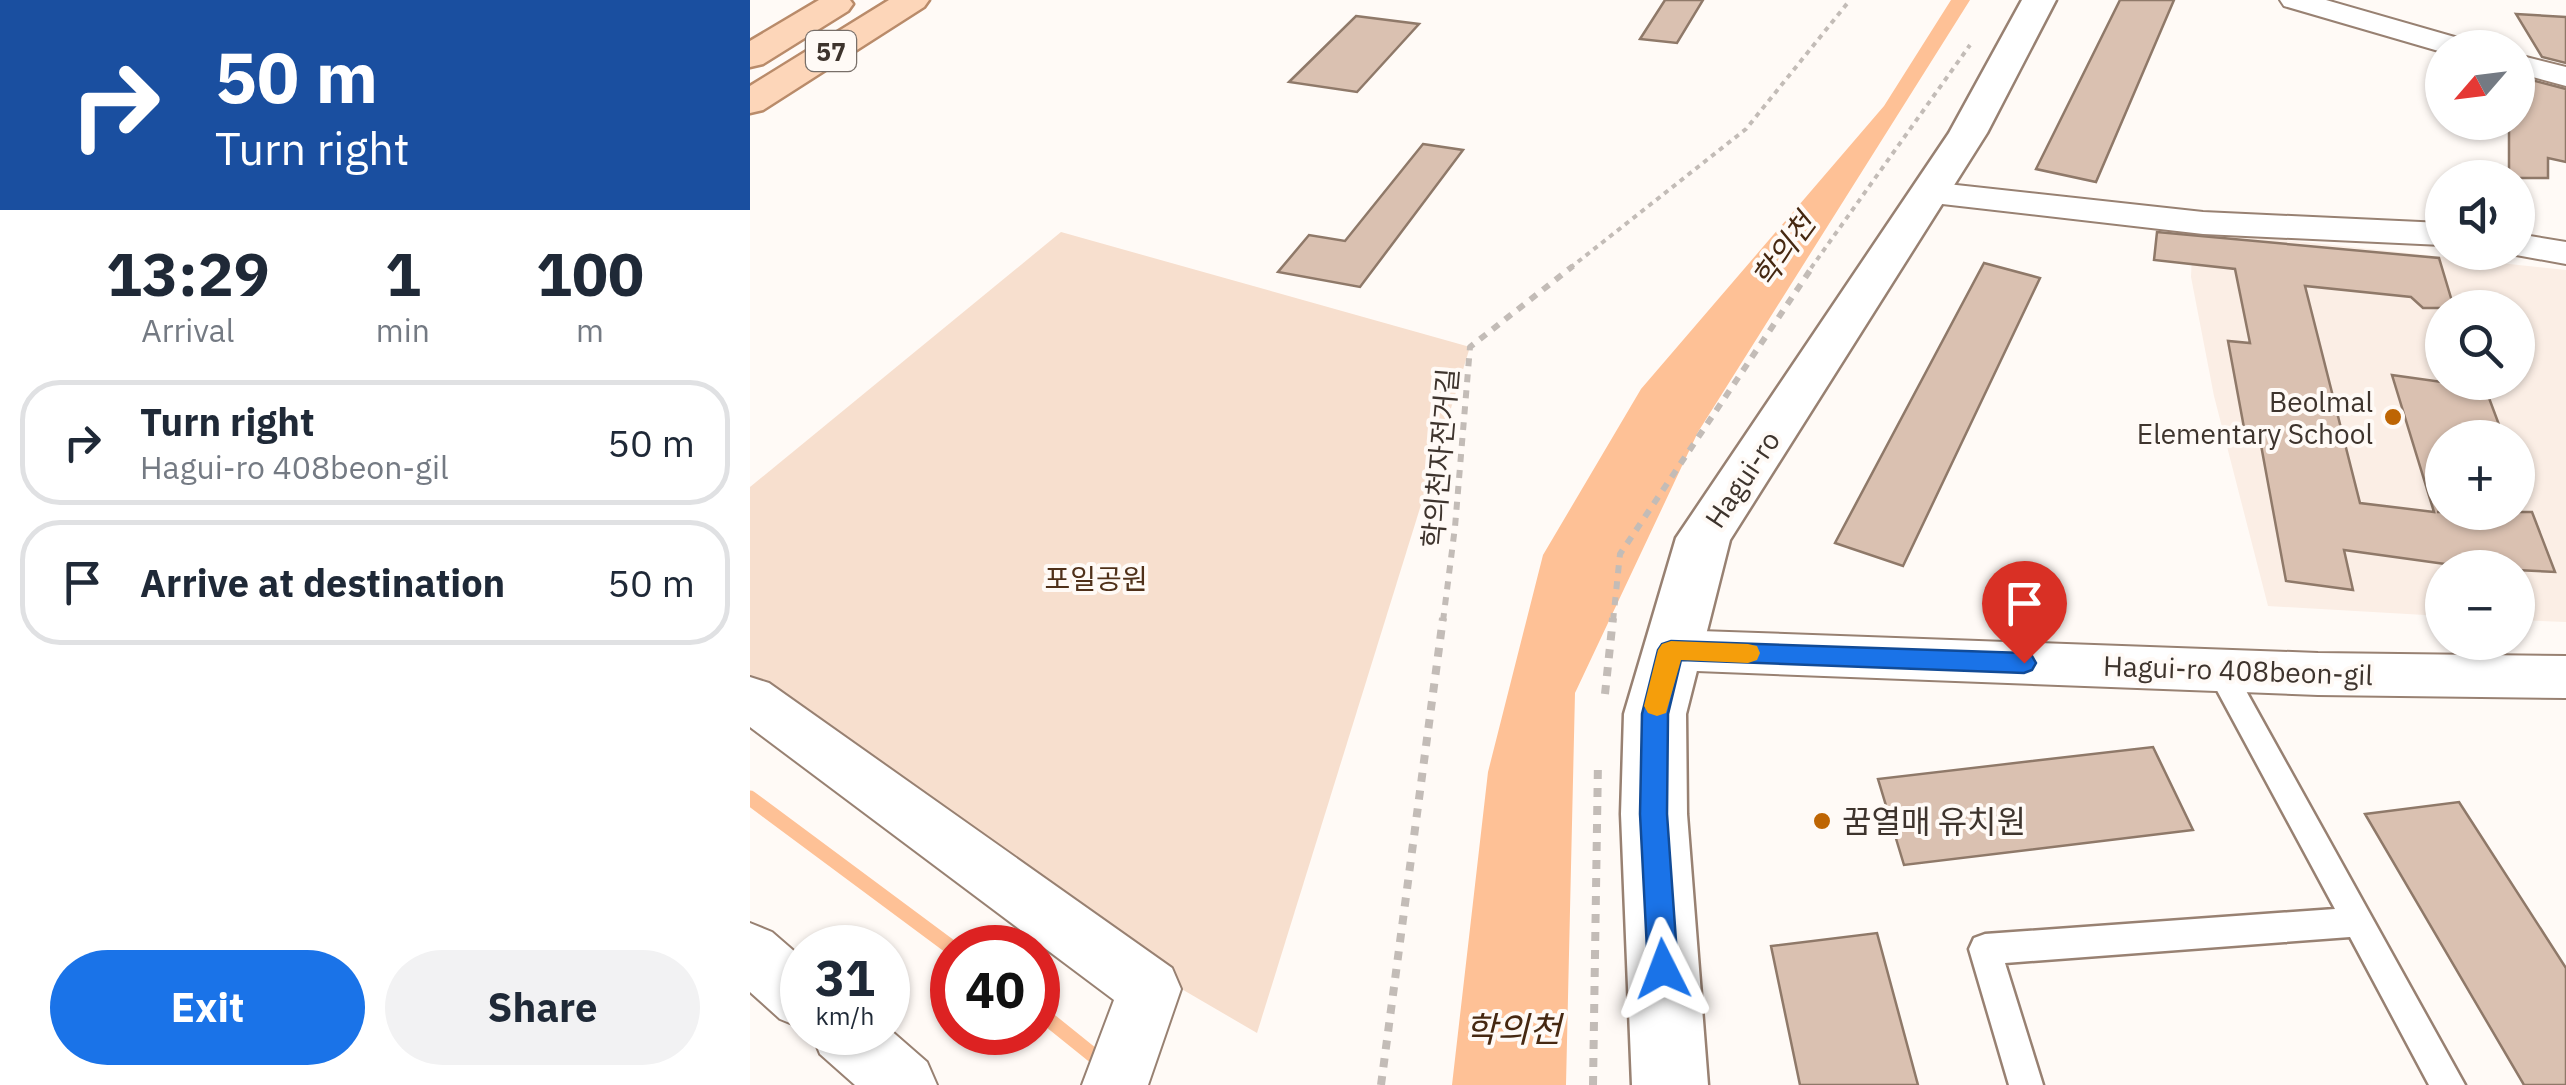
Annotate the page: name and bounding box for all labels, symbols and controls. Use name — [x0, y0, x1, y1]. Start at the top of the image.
north arrow — [2425, 30, 2535, 140]
map controls — [2425, 30, 2535, 660]
text: 50 m — [215, 31, 378, 122]
road number: 57 — [806, 31, 856, 71]
icon: right — [50, 40, 180, 170]
text: Turn right — [215, 119, 410, 177]
button: sound — [2425, 160, 2535, 270]
water label: 학의천 — [1743, 202, 1825, 295]
text: 13:29 — [106, 234, 270, 313]
text: 1 — [385, 234, 421, 313]
text: 100 — [536, 234, 644, 313]
button: search — [2425, 290, 2535, 400]
text: Arrival — [141, 309, 235, 351]
text: min — [376, 309, 430, 351]
text: m — [576, 309, 604, 351]
street label: 학의천자전거길 — [1414, 367, 1466, 549]
place label: Beolmal Elementary School — [2137, 383, 2373, 452]
text: Turn right — [140, 397, 315, 446]
marker: Beolmal Elementary School — [2382, 406, 2404, 428]
icon: right — [55, 415, 110, 470]
text: 50 m — [607, 418, 695, 467]
button: + — [2425, 420, 2535, 530]
street label: Hagui-ro — [1696, 423, 1788, 535]
text: Hagui-ro 408beon-gil — [140, 446, 449, 488]
button: − — [2425, 550, 2535, 660]
icon: arrive — [55, 555, 110, 610]
text: Arrive at destination — [140, 558, 505, 607]
text: 50 m — [607, 558, 695, 607]
park label: 포일공원 — [1044, 560, 1148, 597]
pin — [1982, 561, 2067, 664]
icon: arrive — [1997, 576, 2052, 631]
street label: Hagui-ro 408beon-gil — [2102, 647, 2374, 693]
place label: 꿈열매 유치원 — [1842, 800, 2026, 842]
marker: 꿈열매 유치원 — [1811, 810, 1833, 832]
position arrow — [1611, 917, 1715, 1021]
speed limit sign: 40 — [930, 925, 1060, 1055]
text: 31 — [815, 945, 875, 1010]
button: Exit — [50, 950, 365, 1065]
button: Share — [385, 950, 700, 1065]
text: km/h — [816, 999, 874, 1032]
water label: 학의천 — [1465, 1006, 1565, 1052]

